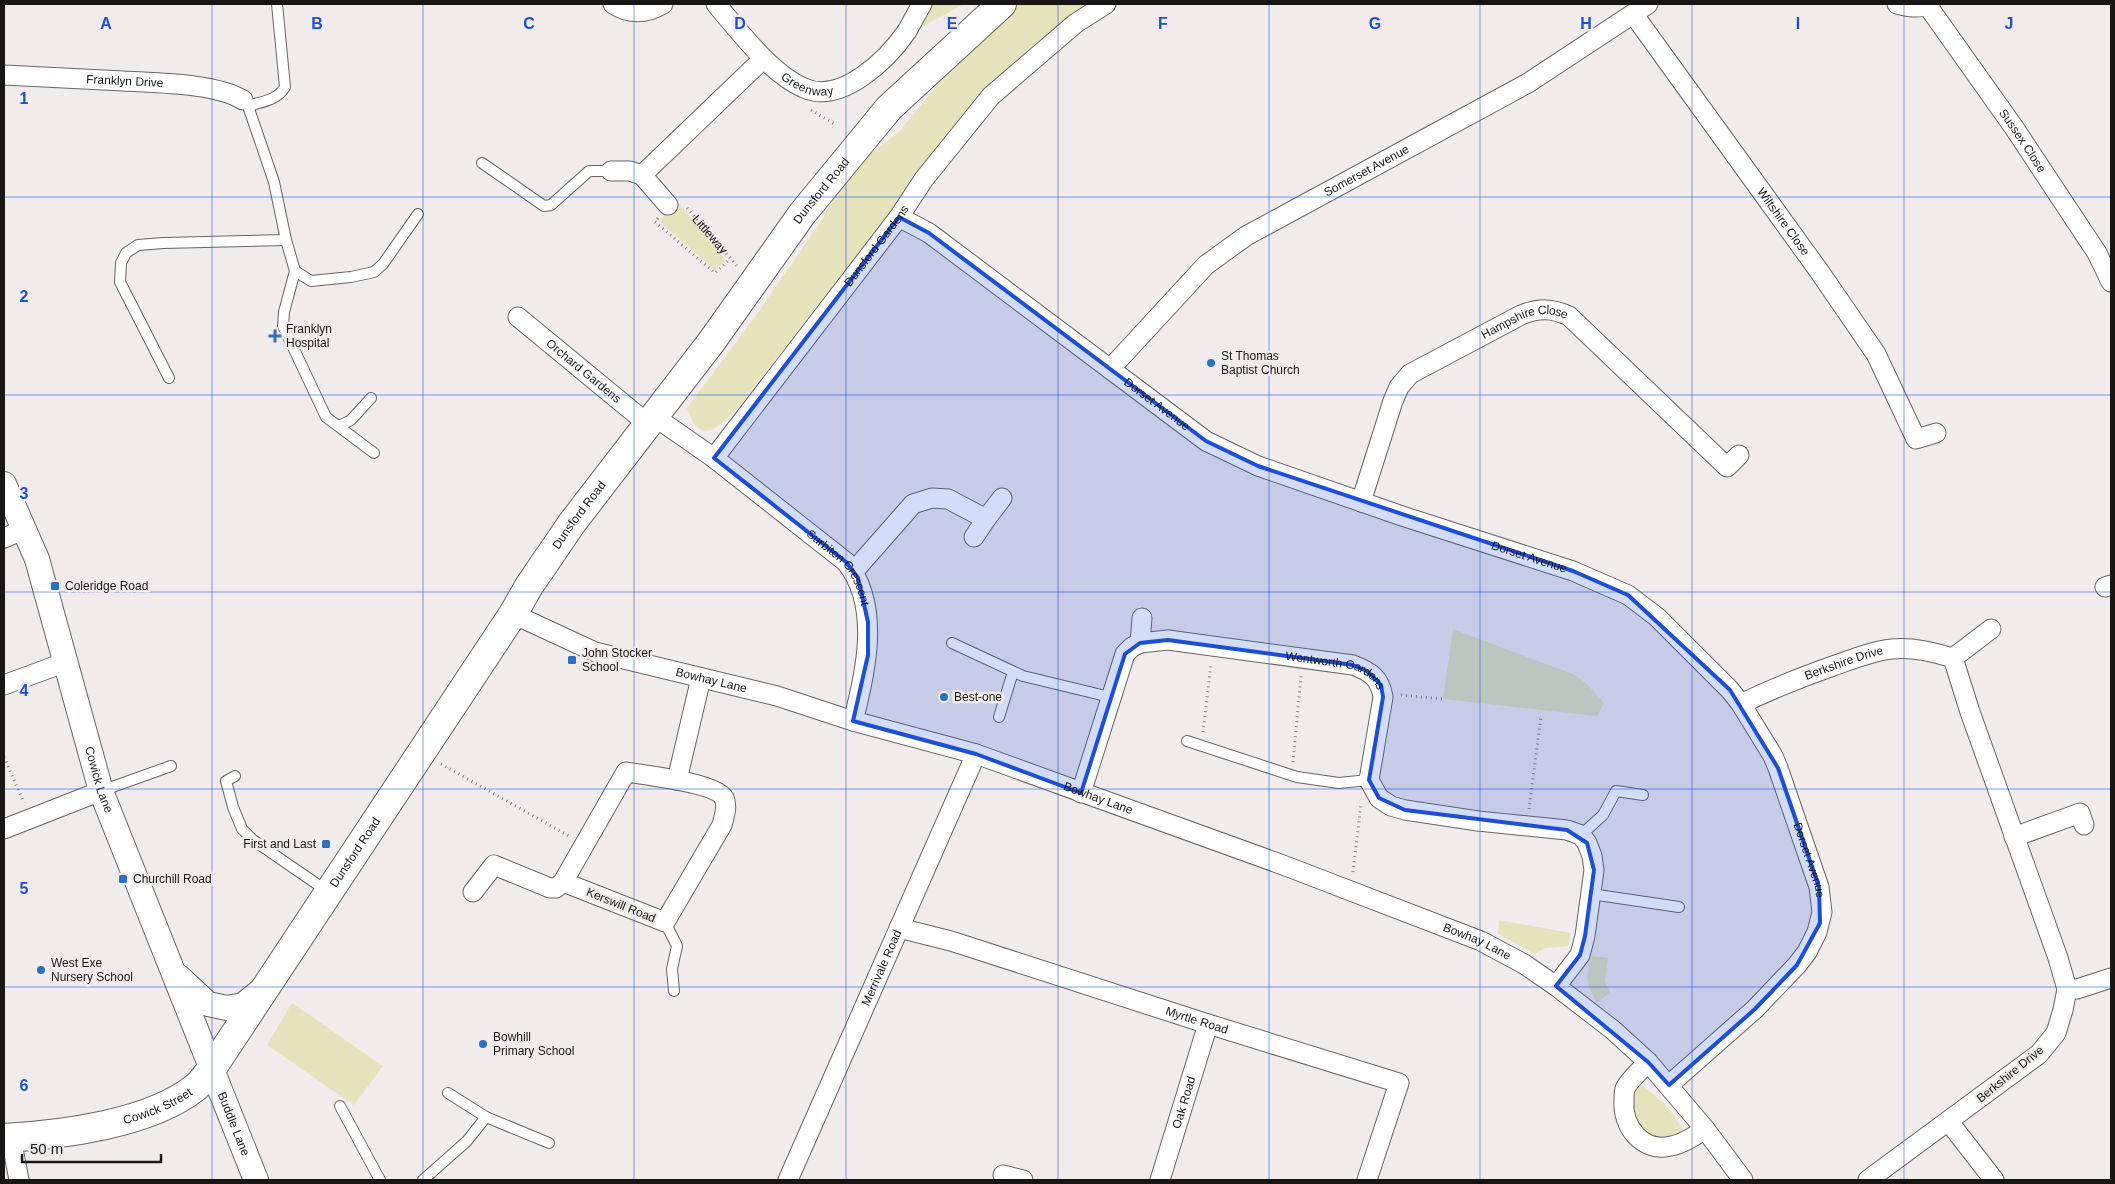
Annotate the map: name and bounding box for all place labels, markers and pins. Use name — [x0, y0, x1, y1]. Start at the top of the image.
place label: Franklyn Hospital — [286, 322, 332, 350]
marker: Franklyn Hospital — [268, 329, 282, 343]
place label: St Thomas Baptist Church — [1221, 349, 1300, 377]
marker: St Thomas Baptist Church — [1205, 357, 1217, 369]
place label: Coleridge Road — [65, 579, 148, 593]
marker: Coleridge Road — [49, 580, 61, 592]
place label: John Stocker School — [582, 646, 652, 674]
marker: John Stocker School — [566, 654, 578, 666]
place label: Best-one — [954, 690, 1002, 704]
marker: Best-one — [938, 691, 950, 703]
place label: First and Last — [243, 837, 317, 851]
marker: First and Last — [320, 838, 332, 850]
place label: Churchill Road — [133, 872, 212, 886]
marker: Churchill Road — [117, 873, 129, 885]
place label: West Exe Nursery School — [51, 956, 133, 984]
marker: West Exe Nursery School — [35, 964, 47, 976]
place label: Bowhill Primary School — [493, 1030, 574, 1058]
marker: Bowhill Primary School — [477, 1038, 489, 1050]

